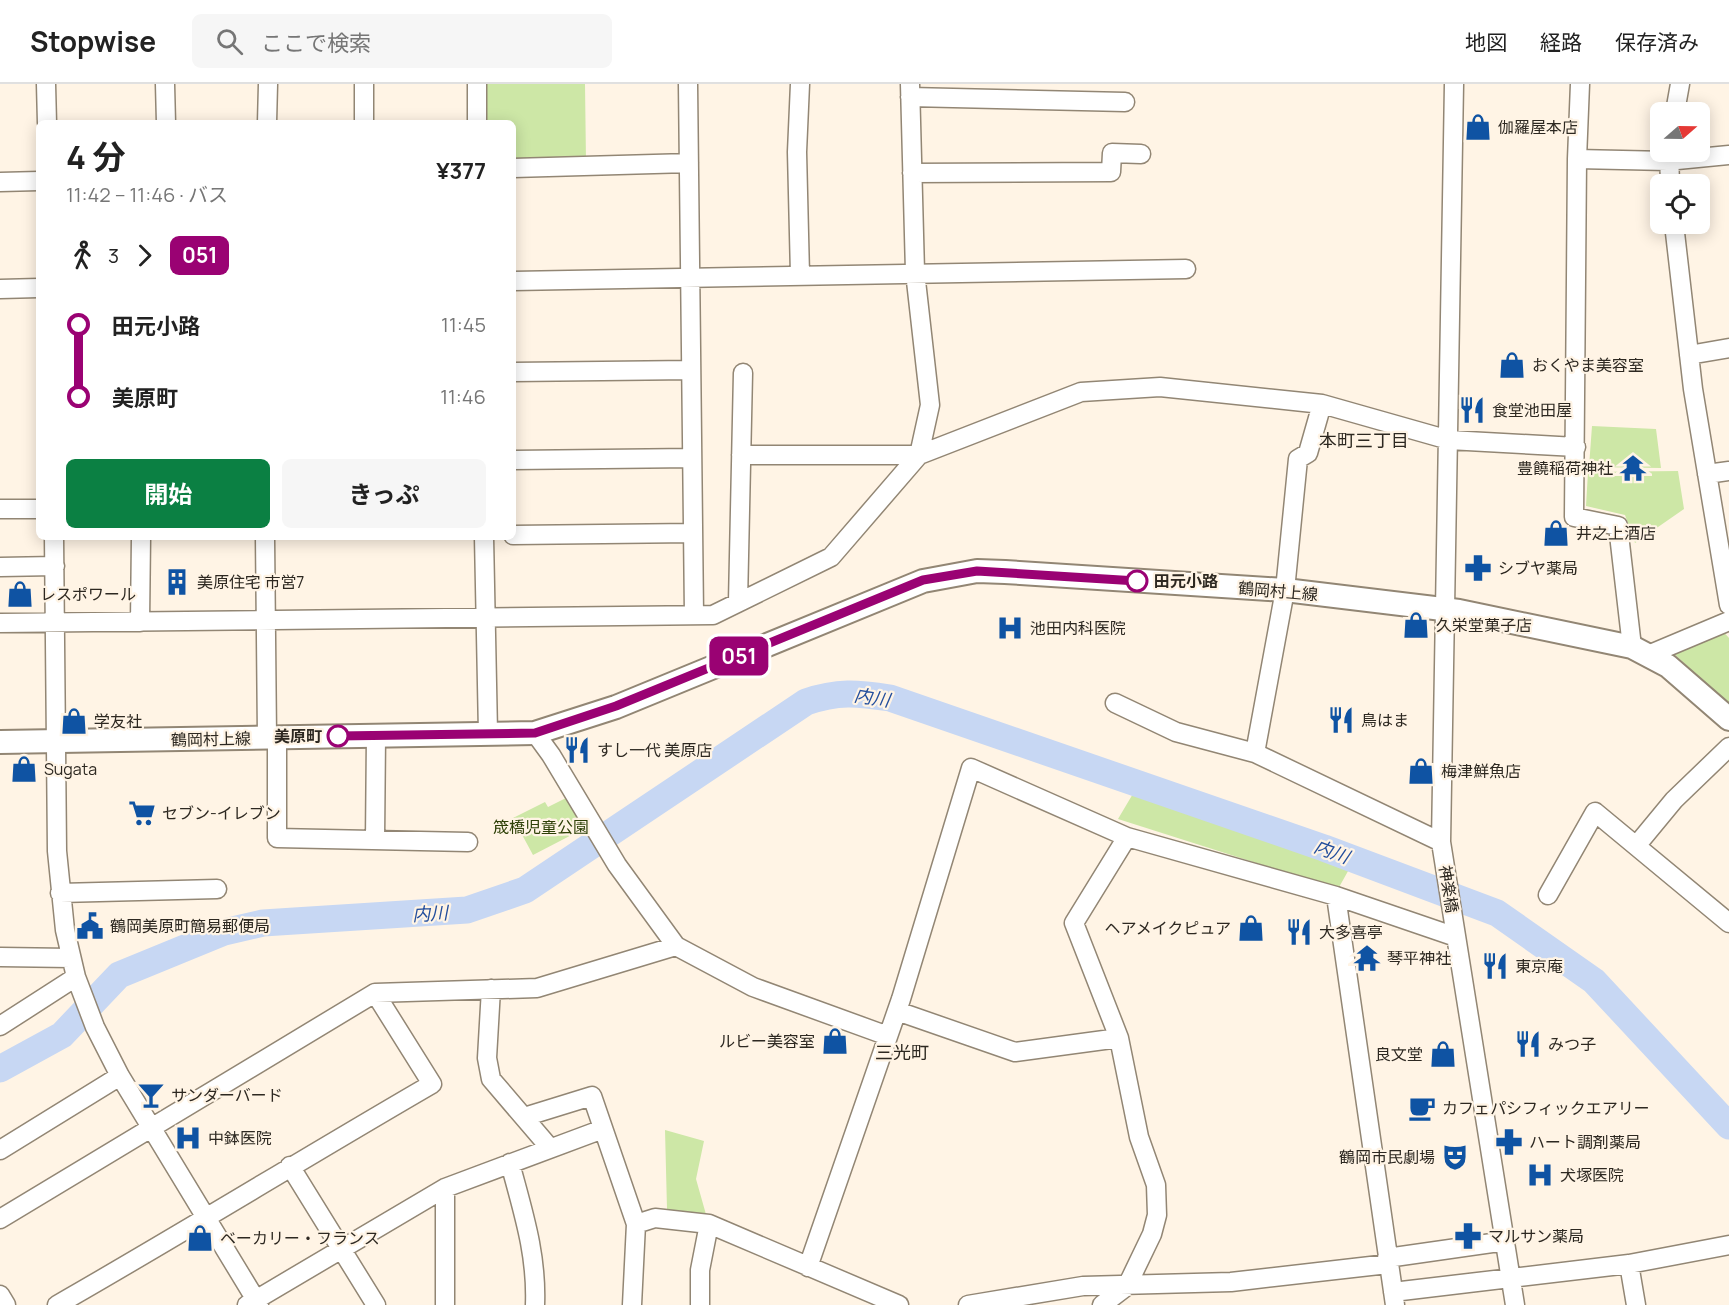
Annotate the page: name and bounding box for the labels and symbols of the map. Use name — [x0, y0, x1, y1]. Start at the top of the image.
north arrow — [1650, 102, 1710, 162]
shop icon: 伽羅屋本店 — [1463, 112, 1493, 142]
place label: 伽羅屋本店 — [1498, 116, 1578, 138]
shop icon: おくやま美容室 — [1497, 350, 1527, 380]
place label: おくやま美容室 — [1532, 354, 1644, 376]
restaurant icon: 食堂池田屋 — [1457, 395, 1487, 425]
place label: 食堂池田屋 — [1492, 399, 1572, 421]
district label: 本町三丁目 — [1319, 428, 1409, 452]
temple icon: 豊饒稲荷神社 — [1618, 453, 1648, 483]
place label: 豊饒稲荷神社 — [1517, 457, 1613, 479]
shop icon: 井之上酒店 — [1541, 518, 1571, 548]
place label: 井之上酒店 — [1576, 522, 1656, 544]
pharmacy icon: シブヤ薬局 — [1463, 553, 1493, 583]
place label: シブヤ薬局 — [1498, 557, 1578, 579]
building icon: 美原住宅 市営7 — [162, 567, 192, 597]
marker: 田元小路 — [1126, 570, 1148, 592]
place label: 田元小路 — [1154, 570, 1218, 592]
place label: 美原住宅 市営7 — [197, 571, 304, 593]
street label: 鶴岡村上線 — [1237, 577, 1319, 605]
shop icon: レスポワール — [5, 579, 35, 609]
place label: レスポワール — [40, 583, 136, 605]
shop icon: 久栄堂菓子店 — [1401, 610, 1431, 640]
hospital icon: 池田内科医院 — [995, 613, 1025, 643]
place label: 久栄堂菓子店 — [1436, 614, 1532, 636]
place label: 池田内科医院 — [1030, 617, 1126, 639]
line badge: 051 — [704, 636, 774, 676]
water label: 内川 — [852, 682, 894, 712]
restaurant icon: 鳥はま — [1326, 705, 1356, 735]
shop icon: 学友社 — [59, 706, 89, 736]
place label: 鳥はま — [1361, 709, 1409, 731]
place label: 学友社 — [94, 710, 142, 732]
place label: 美原町 — [274, 725, 322, 747]
marker: 美原町 — [327, 725, 349, 747]
street label: 鶴岡村上線 — [171, 727, 251, 751]
restaurant icon: すし一代 美原店 — [562, 735, 592, 765]
place label: すし一代 美原店 — [597, 739, 712, 761]
shop icon: Sugata — [9, 754, 39, 784]
shop icon: 梅津鮮魚店 — [1406, 756, 1436, 786]
place label: Sugata — [44, 758, 97, 780]
place label: 梅津鮮魚店 — [1441, 760, 1521, 782]
supermarket icon: セブン-イレブン — [127, 798, 157, 828]
place label: セブン-イレブン — [162, 802, 281, 824]
park label: 筬橋児童公園 — [493, 816, 589, 838]
water label: 内川 — [1311, 834, 1355, 869]
street label: 神楽橋 — [1434, 864, 1464, 914]
water label: 内川 — [411, 900, 451, 926]
public building icon: 鶴岡美原町簡易郵便局 — [75, 911, 105, 941]
shop icon: ヘアメイクピュア — [1236, 913, 1266, 943]
place label: 鶴岡美原町簡易郵便局 — [110, 915, 270, 937]
place label: ヘアメイクピュア — [1104, 917, 1231, 939]
restaurant icon: 大多喜亭 — [1284, 917, 1314, 947]
place label: 大多喜亭 — [1319, 921, 1383, 943]
temple icon: 琴平神社 — [1352, 943, 1382, 973]
place label: 琴平神社 — [1387, 947, 1451, 969]
restaurant icon: 東京庵 — [1480, 951, 1510, 981]
place label: 東京庵 — [1515, 955, 1563, 977]
shop icon: ルビー美容室 — [820, 1026, 850, 1056]
restaurant icon: みつ子 — [1513, 1029, 1543, 1059]
place label: ルビー美容室 — [719, 1030, 815, 1052]
place label: みつ子 — [1548, 1033, 1596, 1055]
shop icon: 良文堂 — [1428, 1039, 1458, 1069]
district label: 三光町 — [875, 1040, 929, 1064]
place label: 良文堂 — [1375, 1043, 1423, 1065]
bar icon: サンダーバード — [136, 1080, 166, 1110]
place label: サンダーバード — [171, 1084, 283, 1106]
cafe icon: カフェパシフィックエアリー — [1407, 1093, 1437, 1123]
place label: カフェパシフィックエアリー — [1442, 1097, 1650, 1119]
hospital icon: 中鉢医院 — [173, 1123, 203, 1153]
place label: 中鉢医院 — [208, 1127, 272, 1149]
pharmacy icon: ハート調剤薬局 — [1494, 1127, 1524, 1157]
place label: ハート調剤薬局 — [1529, 1131, 1641, 1153]
theatre icon: 鶴岡市民劇場 — [1440, 1142, 1470, 1172]
place label: 鶴岡市民劇場 — [1339, 1146, 1435, 1168]
hospital icon: 犬塚医院 — [1525, 1160, 1555, 1190]
place label: 犬塚医院 — [1560, 1164, 1624, 1186]
pharmacy icon: マルサン薬局 — [1453, 1221, 1483, 1251]
shop icon: ベーカリー・フランス — [185, 1223, 215, 1253]
place label: マルサン薬局 — [1488, 1225, 1584, 1247]
place label: ベーカリー・フランス — [220, 1227, 380, 1249]

